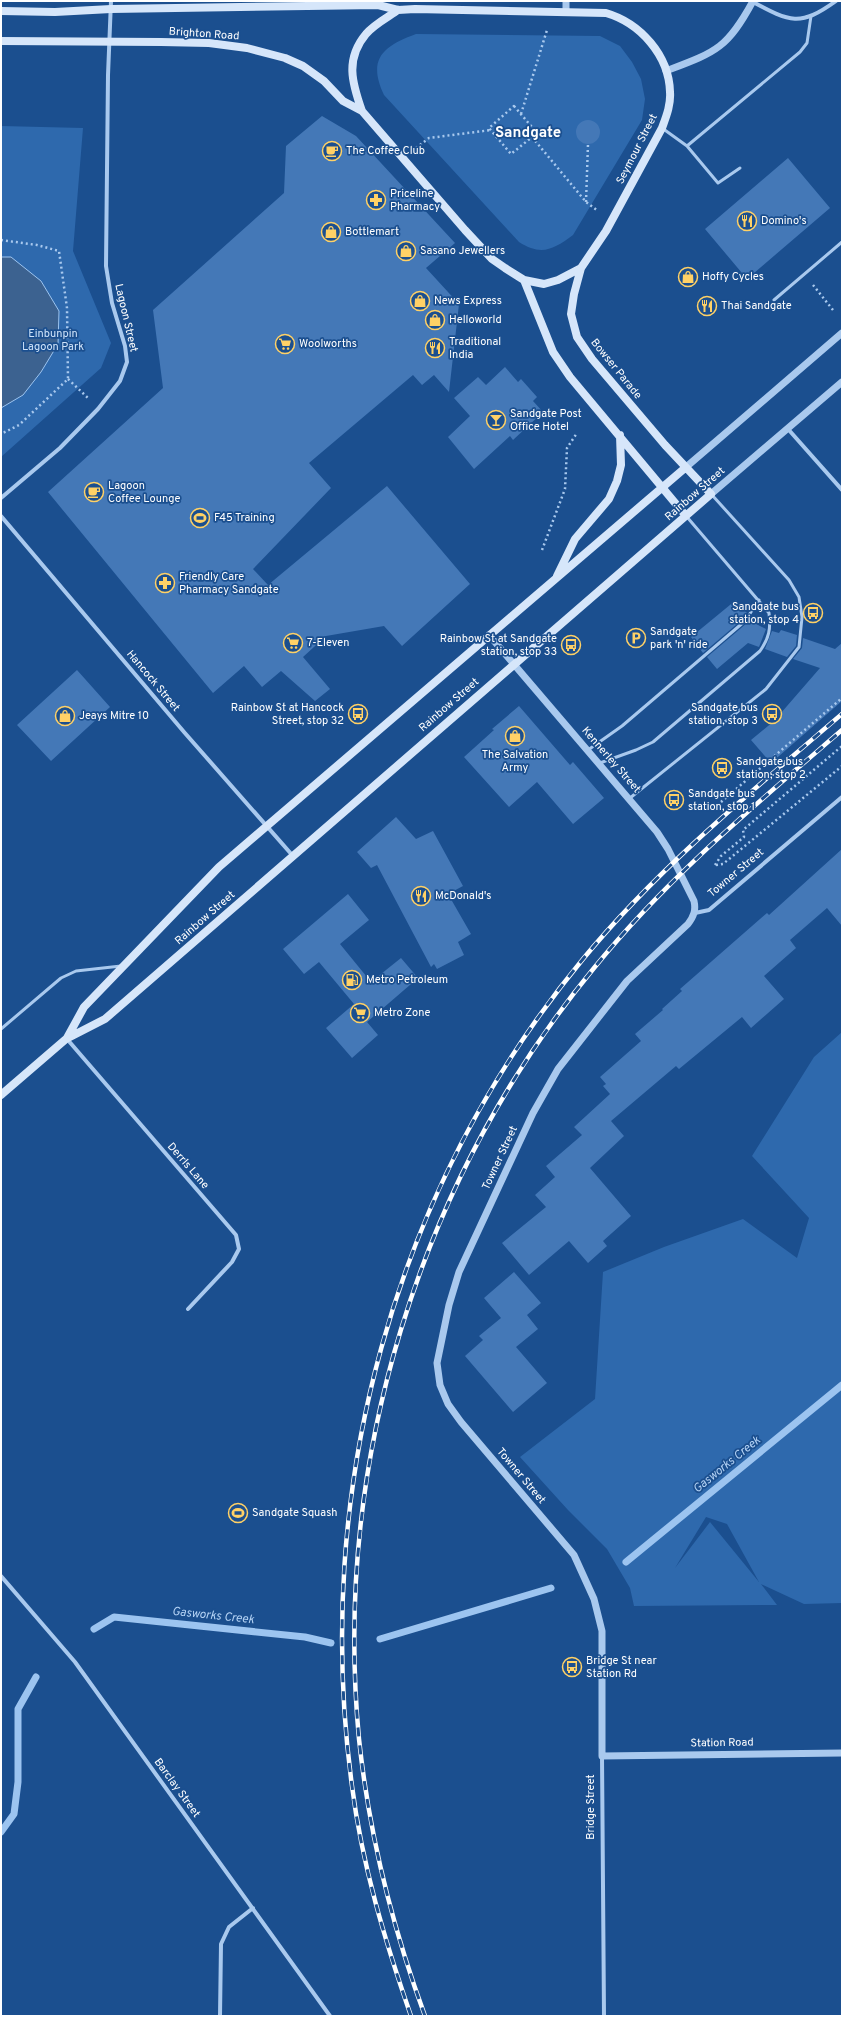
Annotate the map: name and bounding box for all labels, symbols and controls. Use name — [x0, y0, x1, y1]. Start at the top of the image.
street label: Brighton Road — [168, 25, 240, 43]
street label: Seymour Street — [613, 111, 661, 187]
district label: Sandgate — [495, 124, 561, 143]
cafe icon: The Coffee Club — [321, 140, 343, 162]
place label: The Coffee Club — [346, 144, 425, 158]
place label: Priceline Pharmacy — [390, 187, 440, 214]
pharmacy icon: Priceline Pharmacy — [365, 189, 387, 211]
restaurant icon: Domino's — [736, 210, 758, 232]
place label: Domino's — [761, 214, 807, 228]
shop icon: Bottlemart — [320, 221, 342, 243]
place label: Bottlemart — [345, 225, 399, 239]
shop icon: Sasano Jewellers — [395, 240, 417, 262]
place label: Sasano Jewellers — [420, 244, 505, 258]
shop icon: Hoffy Cycles — [677, 266, 699, 288]
place label: Hoffy Cycles — [702, 270, 764, 284]
street label: Lagoon Street — [111, 282, 141, 354]
shop icon: News Express — [409, 290, 431, 312]
place label: News Express — [434, 294, 502, 308]
restaurant icon: Thai Sandgate — [696, 295, 718, 317]
place label: Thai Sandgate — [721, 299, 792, 313]
shop icon: Helloworld — [424, 309, 446, 331]
place label: Helloworld — [449, 313, 502, 327]
park label: Einbunpin Lagoon Park — [22, 327, 84, 354]
supermarket icon: Woolworths — [274, 333, 296, 355]
place label: Traditional India — [449, 335, 501, 362]
street label: Bowser Parade — [587, 336, 645, 402]
place label: Woolworths — [299, 337, 357, 351]
restaurant icon: Traditional India — [424, 337, 446, 359]
place label: Sandgate Post Office Hotel — [510, 407, 582, 434]
bar icon: Sandgate Post Office Hotel — [485, 409, 507, 431]
street label: Rainbow Street — [662, 464, 728, 524]
place label: Lagoon Coffee Lounge — [108, 479, 180, 506]
cafe icon: Lagoon Coffee Lounge — [83, 481, 105, 503]
sports icon: F45 Training — [189, 507, 211, 529]
place label: F45 Training — [214, 511, 275, 525]
place label: Friendly Care Pharmacy Sandgate — [179, 570, 279, 597]
pharmacy icon: Friendly Care Pharmacy Sandgate — [154, 572, 176, 594]
place label: Sandgate bus station, stop 4 — [729, 600, 799, 627]
bus stop icon: Sandgate bus station, stop 4 — [802, 602, 824, 624]
place label: Sandgate park 'n' ride — [650, 625, 708, 652]
parking icon: Sandgate park 'n' ride — [625, 627, 647, 649]
supermarket icon: 7-Eleven — [282, 632, 304, 654]
place label: Rainbow St at Sandgate station, stop 33 — [440, 632, 557, 659]
bus stop icon: Rainbow St at Sandgate station, stop 33 — [560, 634, 582, 656]
place label: 7-Eleven — [307, 636, 349, 650]
street label: Hancock Street — [123, 647, 183, 715]
street label: Rainbow Street — [416, 675, 482, 735]
place label: Rainbow St at Hancock Street, stop 32 — [231, 701, 344, 728]
place label: Sandgate bus station, stop 3 — [688, 701, 758, 728]
bus stop icon: Rainbow St at Hancock Street, stop 32 — [347, 703, 369, 725]
bus stop icon: Sandgate bus station, stop 3 — [761, 703, 783, 725]
shop icon: Jeays Mitre 10 — [54, 705, 76, 727]
place label: Jeays Mitre 10 — [79, 709, 149, 723]
street label: Kennerley Street — [578, 724, 644, 796]
shop icon: The Salvation Army — [504, 725, 526, 747]
place label: The Salvation Army — [482, 748, 548, 775]
place label: Sandgate bus station, stop 2 — [736, 755, 806, 782]
bus stop icon: Sandgate bus station, stop 2 — [711, 757, 733, 779]
place label: Sandgate bus station, stop 1 — [688, 787, 755, 814]
bus stop icon: Sandgate bus station, stop 1 — [663, 789, 685, 811]
street label: Towner Street — [705, 846, 767, 900]
restaurant icon: McDonald's — [410, 885, 432, 907]
street label: Rainbow Street — [172, 888, 238, 948]
place label: McDonald's — [435, 889, 491, 903]
fuel station icon: Metro Petroleum — [341, 969, 363, 991]
place label: Metro Petroleum — [366, 973, 448, 987]
supermarket icon: Metro Zone — [349, 1002, 371, 1024]
place label: Metro Zone — [374, 1006, 430, 1020]
street label: Towner Street — [479, 1124, 521, 1192]
street label: Derrls Lane — [164, 1140, 212, 1192]
water label: Gasworks Creek — [690, 1432, 765, 1497]
street label: Towner Street — [494, 1445, 548, 1507]
sports icon: Sandgate Squash — [227, 1502, 249, 1524]
place label: Sandgate Squash — [252, 1506, 338, 1520]
water label: Gasworks Creek — [171, 1604, 256, 1628]
place label: Bridge St near Station Rd — [586, 1654, 657, 1681]
bus stop icon: Bridge St near Station Rd — [561, 1656, 583, 1678]
street label: Station Road — [690, 1735, 754, 1751]
street label: Barclay Street — [151, 1756, 203, 1820]
street label: Bridge Street — [584, 1774, 598, 1840]

